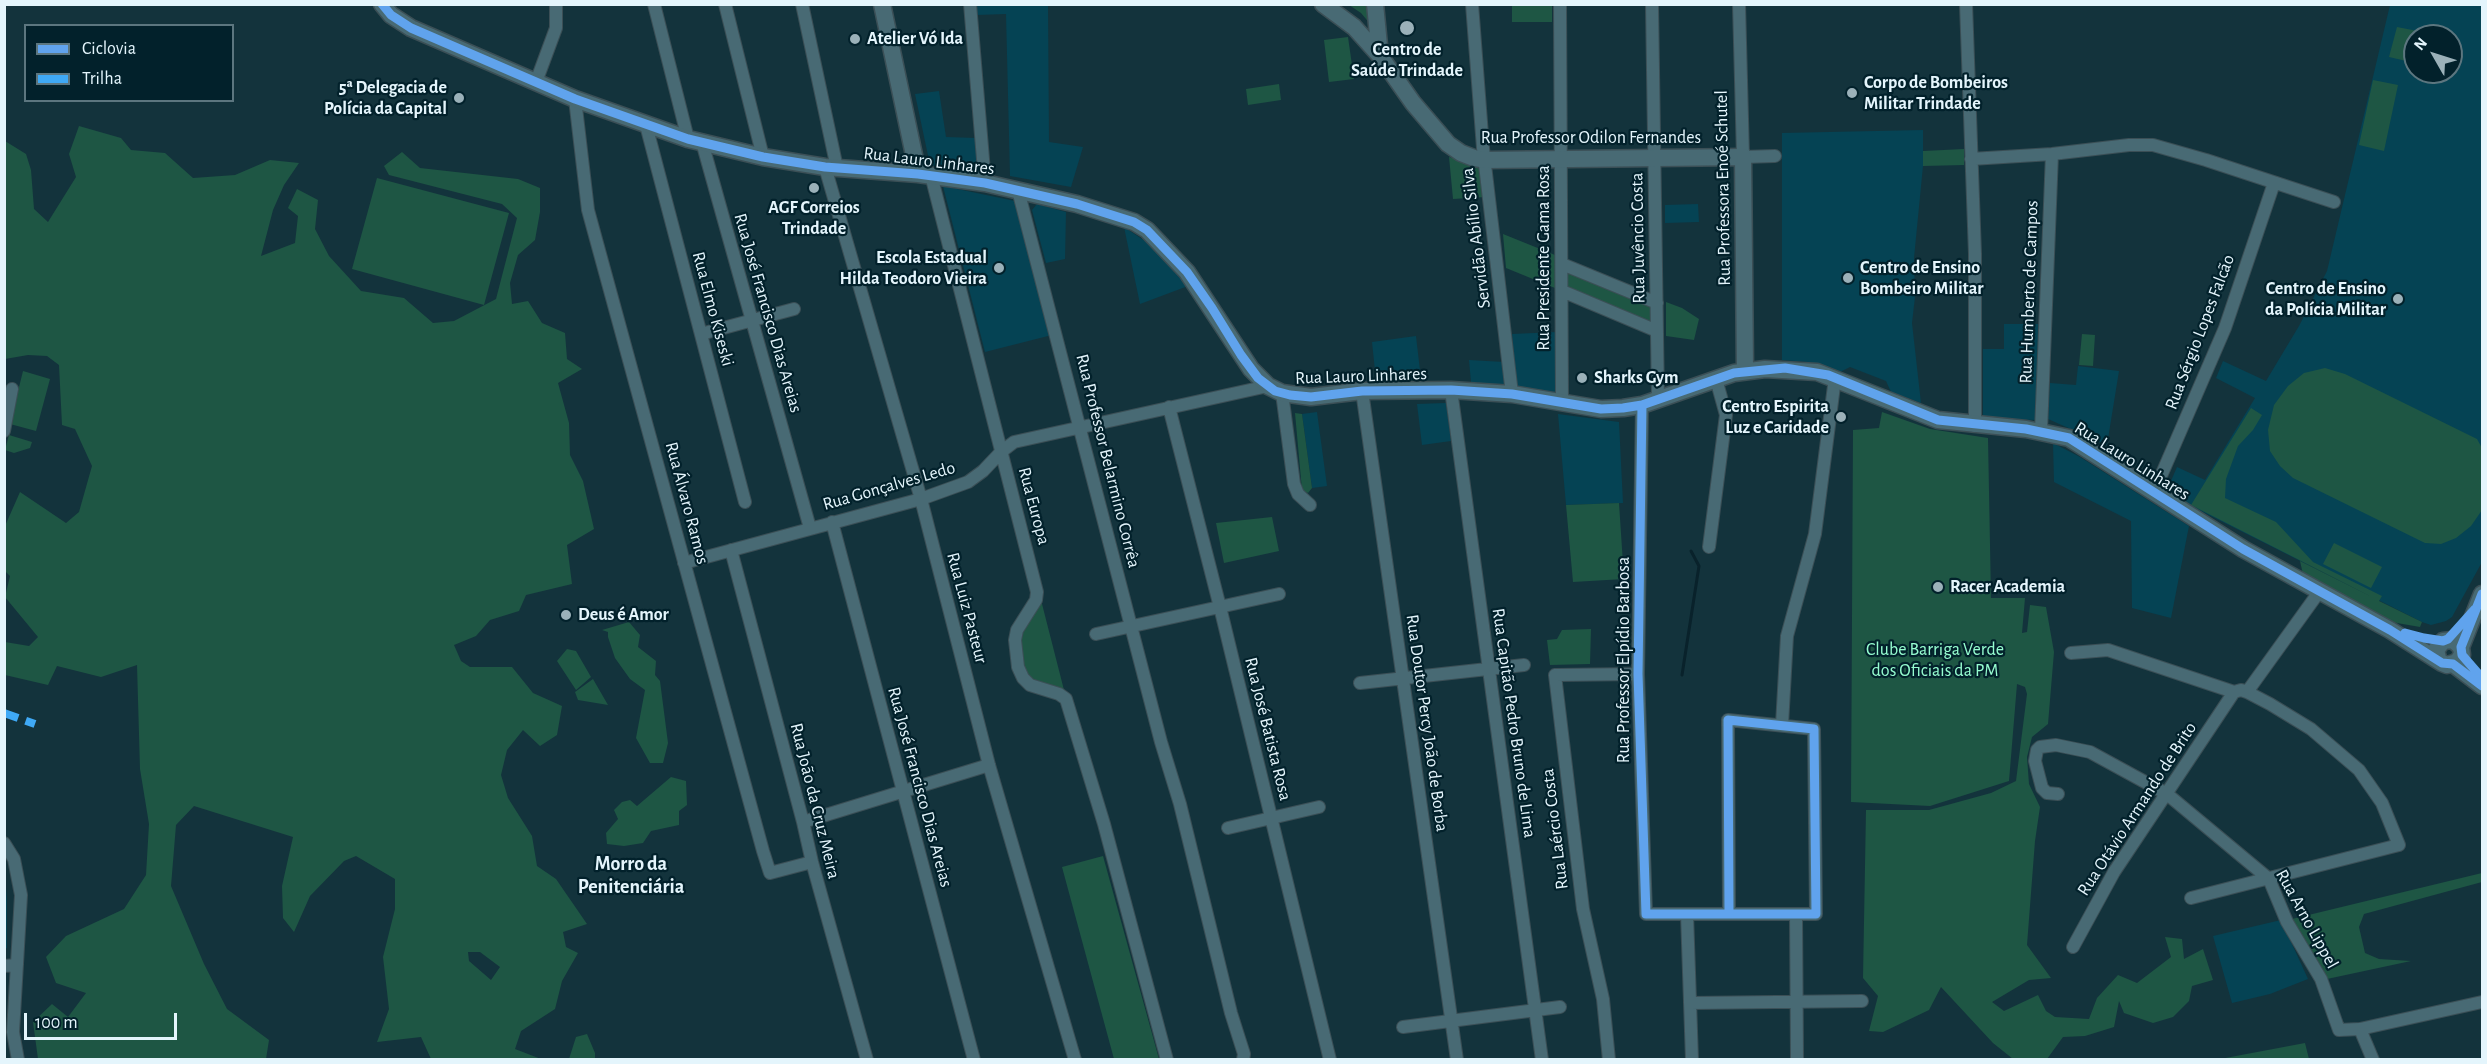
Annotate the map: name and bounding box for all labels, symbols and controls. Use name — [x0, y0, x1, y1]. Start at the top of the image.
marker: Centro de Saúde Trindade — [1398, 19, 1416, 37]
legend — [24, 24, 234, 102]
north arrow — [2403, 24, 2463, 84]
place label: Atelier Vó Ida — [867, 28, 963, 50]
marker: Atelier Vó Ida — [848, 32, 862, 46]
text: N — [2411, 35, 2430, 53]
place label: Centro de Saúde Trindade — [1351, 39, 1463, 82]
text: Ciclovia — [82, 40, 136, 58]
text: Trilha — [82, 70, 122, 88]
place label: Corpo de Bombeiros Militar Trindade — [1864, 72, 2008, 115]
place label: 5ª Delegacia de Polícia da Capital — [324, 77, 447, 119]
marker: Corpo de Bombeiros Militar Trindade — [1845, 86, 1859, 100]
street label: Rua Professora Enoé Schutel — [1710, 90, 1736, 286]
marker: 5ª Delegacia de Polícia da Capital — [452, 91, 466, 105]
street label: Rua Professor Odilon Fernandes — [1481, 127, 1701, 149]
street label: Rua Lauro Linhares — [862, 142, 996, 180]
street label: Rua Presidente Gama Rosa — [1533, 165, 1555, 351]
street label: Servidão Abílio Silva — [1457, 167, 1495, 309]
street label: Rua Juvêncio Costa — [1626, 172, 1650, 304]
marker: AGF Correios Trindade — [807, 181, 821, 195]
place label: AGF Correios Trindade — [768, 197, 860, 240]
street label: Rua Humberto de Campos — [2015, 200, 2043, 384]
street label: Rua José Francisco Dias Areias — [729, 211, 807, 415]
place label: Escola Estadual Hilda Teodoro Vieira — [840, 247, 987, 290]
street label: Rua Elmo Kiseski — [687, 249, 739, 369]
street label: Rua Sérgio Lopes Falcão — [2160, 251, 2240, 413]
place label: Centro de Ensino Bombeiro Militar — [1860, 257, 1983, 300]
marker: Escola Estadual Hilda Teodoro Vieira — [992, 261, 1006, 275]
marker: Centro de Ensino Bombeiro Militar — [1841, 271, 1855, 285]
place label: Centro de Ensino da Polícia Militar — [2265, 278, 2386, 320]
marker: Centro de Ensino da Polícia Militar — [2391, 292, 2405, 306]
street label: Rua Professor Belarmino Corrêa — [1071, 352, 1145, 570]
street label: Rua Lauro Linhares — [1295, 363, 1427, 389]
place label: Sharks Gym — [1594, 367, 1679, 389]
marker: Sharks Gym — [1575, 371, 1589, 385]
place label: Centro Espirita Luz e Caridade — [1722, 396, 1829, 438]
marker: Centro Espirita Luz e Caridade — [1834, 410, 1848, 424]
street label: Rua Lauro Linhares — [2070, 417, 2194, 505]
street label: Rua Álvaro Ramos — [660, 440, 714, 566]
street label: Rua Gonçalves Ledo — [820, 457, 958, 515]
street label: Rua Europa — [1013, 465, 1055, 547]
street label: Rua Luiz Pasteur — [942, 550, 992, 666]
street label: Rua Professor Elpídio Barbosa — [1613, 557, 1635, 763]
place label: Racer Academia — [1950, 576, 2065, 598]
marker: Racer Academia — [1931, 580, 1945, 594]
place label: Deus é Amor — [578, 604, 669, 626]
street label: Rua Capitão Pedro Bruno de Lima — [1487, 607, 1541, 839]
marker: Deus é Amor — [559, 608, 573, 622]
street label: Rua Doutor Percy João de Borba — [1401, 613, 1453, 833]
park label: Clube Barriga Verde dos Oficiais da PM — [1866, 639, 2004, 682]
street label: Rua José Batista Rosa — [1240, 655, 1296, 803]
street label: Rua José Francisco Dias Areias — [883, 684, 957, 890]
street label: Rua Otávio Armando de Brito — [2073, 718, 2201, 900]
street label: Rua João da Cruz Meira — [785, 721, 845, 881]
street label: Rua Laércio Costa — [1537, 767, 1573, 891]
district label: Morro da Penitenciária — [578, 852, 684, 899]
street label: Rua Arno Lippel — [2271, 866, 2343, 972]
scale bar — [27, 1001, 180, 1039]
text: 100 m — [35, 1014, 78, 1032]

